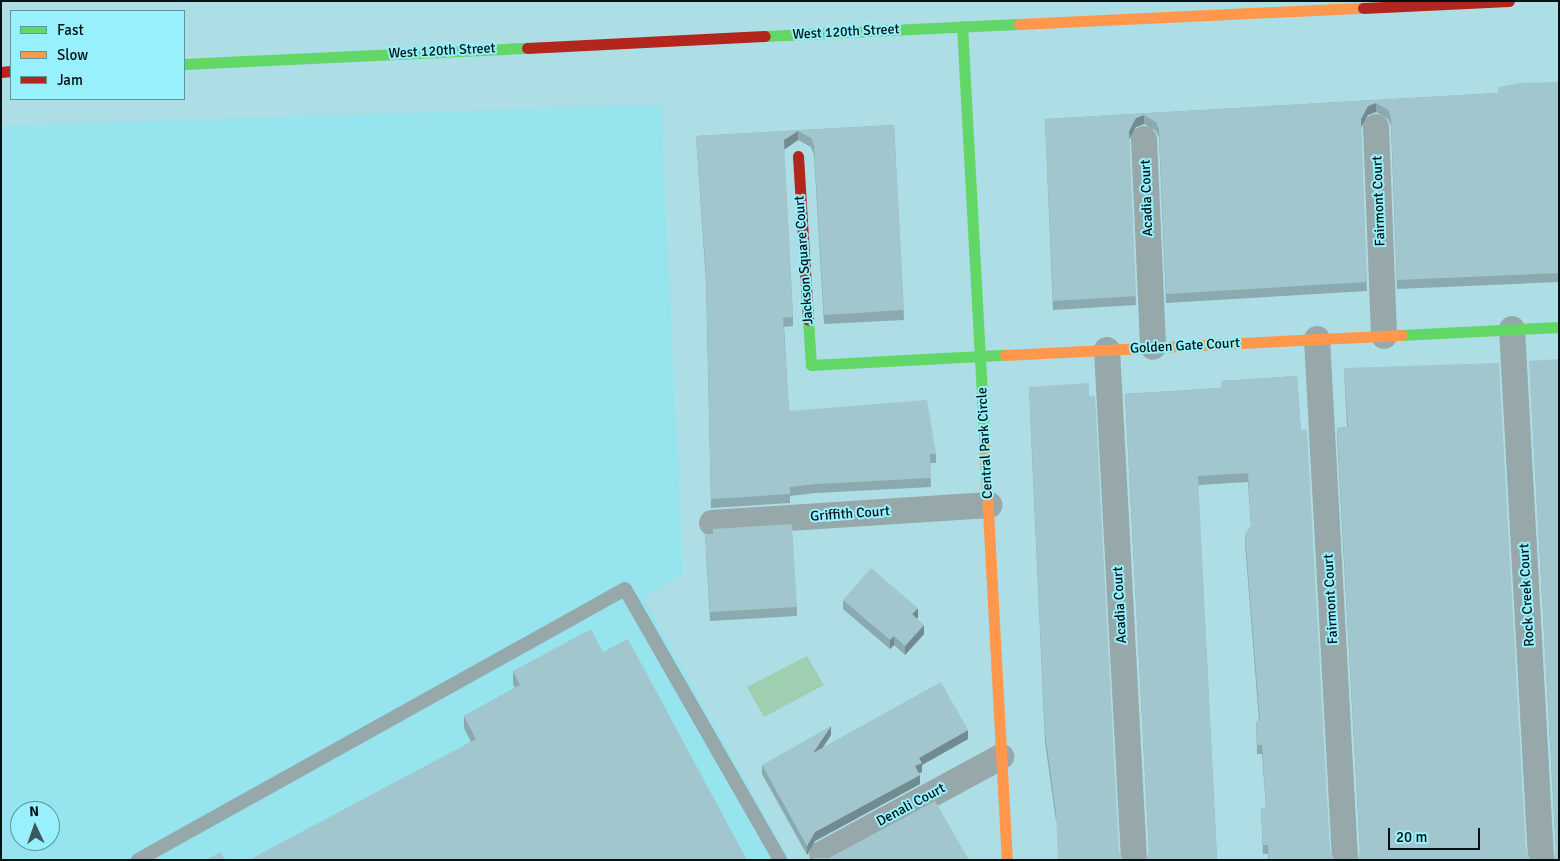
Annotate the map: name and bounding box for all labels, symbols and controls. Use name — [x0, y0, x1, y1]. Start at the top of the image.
legend — [10, 10, 185, 100]
text: Fast — [57, 21, 84, 39]
street label: West 120th Street — [792, 21, 900, 43]
street label: West 120th Street — [388, 40, 496, 62]
text: Slow — [57, 46, 88, 64]
text: Jam — [57, 71, 83, 89]
street label: Fairmont Court — [1369, 155, 1389, 247]
street label: Acadia Court — [1137, 159, 1157, 237]
street label: Jackson Square Court — [791, 195, 817, 325]
street label: Golden Gate Court — [1130, 335, 1240, 357]
street label: Central Park Circle — [974, 387, 996, 499]
street label: Griffith Court — [810, 503, 890, 525]
street label: Rock Creek Court — [1516, 543, 1538, 647]
street label: Fairmont Court — [1320, 553, 1342, 645]
street label: Acadia Court — [1110, 566, 1130, 644]
street label: Denali Court — [874, 780, 948, 830]
north arrow — [10, 801, 60, 851]
text: N — [29, 803, 40, 820]
scale bar — [1390, 818, 1482, 850]
text: 20 m — [1396, 828, 1427, 846]

